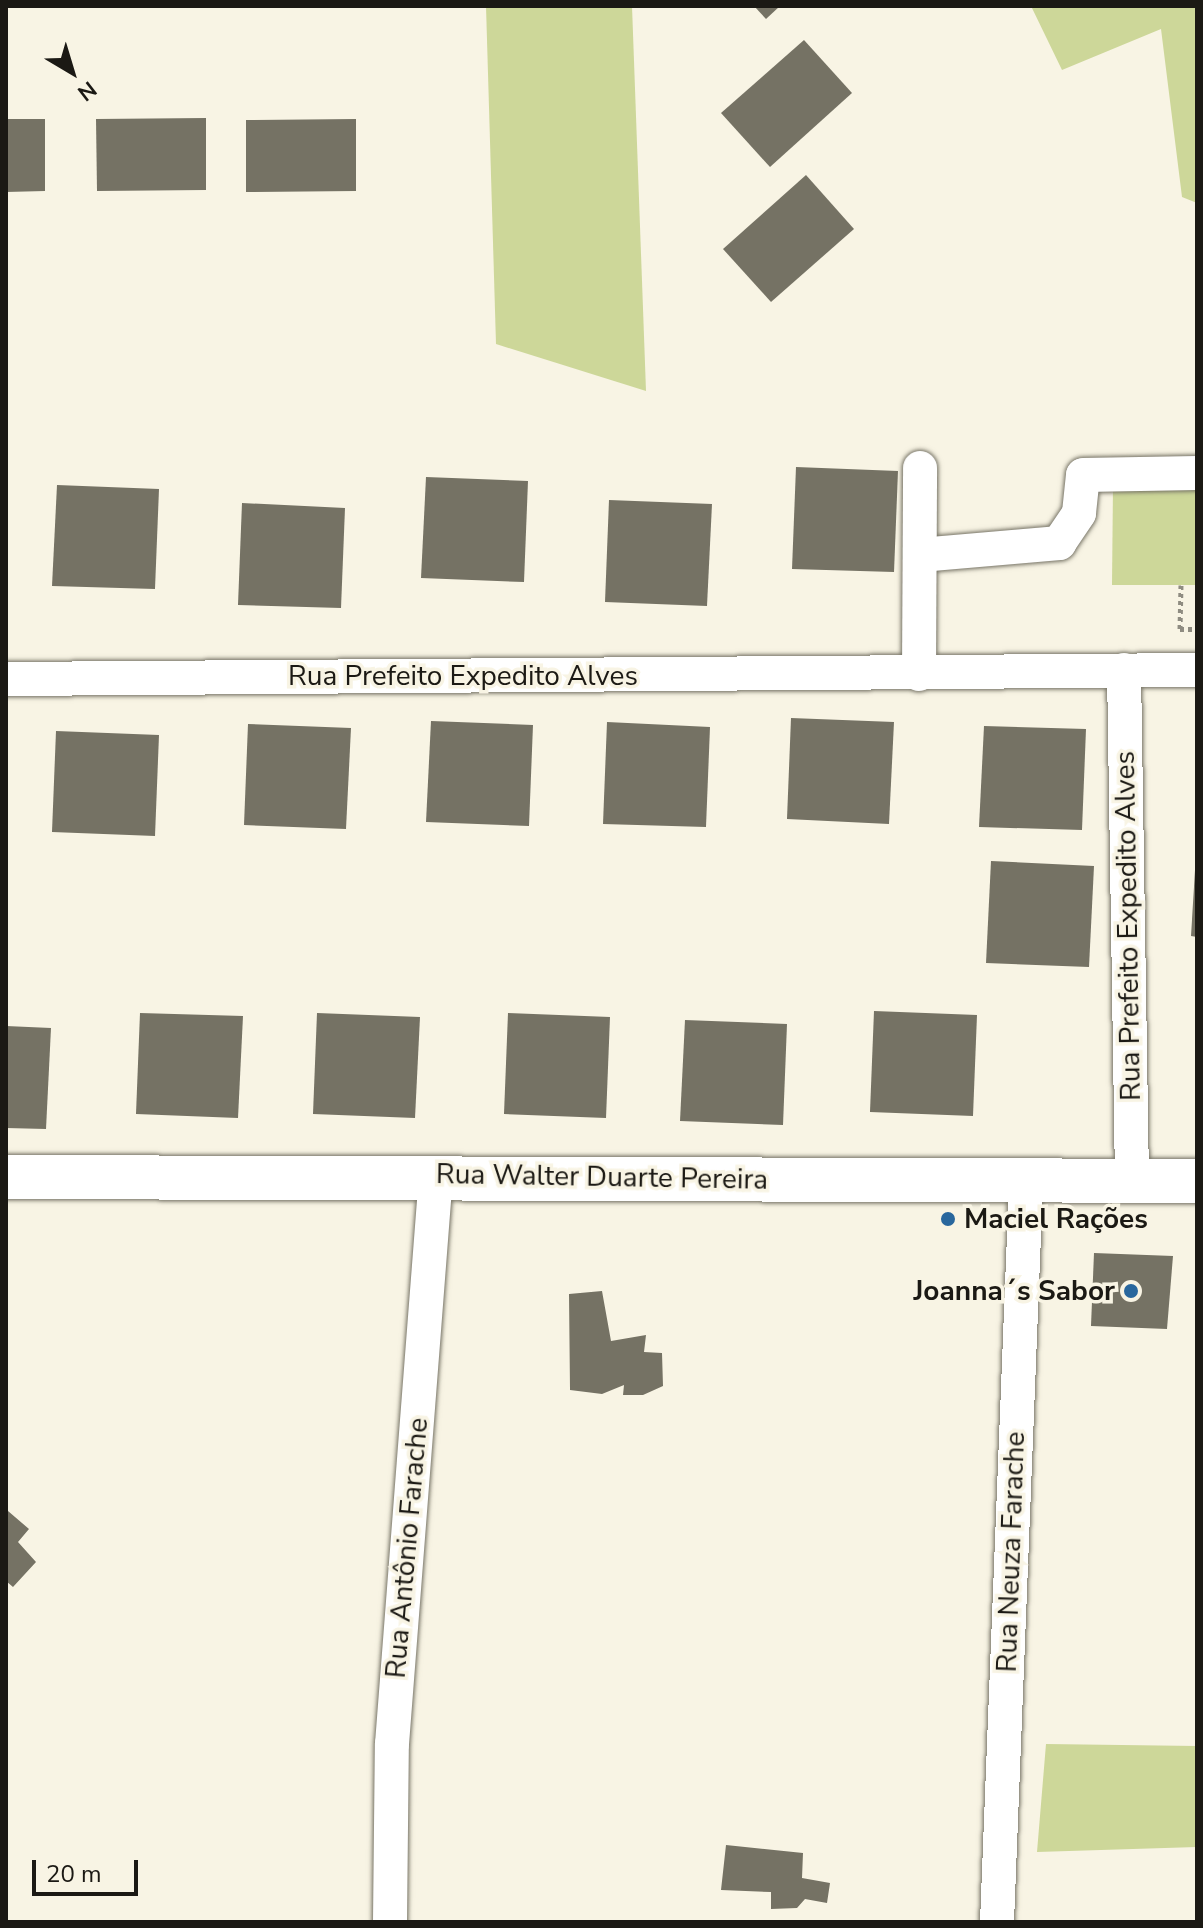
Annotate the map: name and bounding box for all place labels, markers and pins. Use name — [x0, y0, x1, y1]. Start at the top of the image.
place label: Maciel Rações — [964, 1202, 1148, 1236]
marker: Maciel Rações — [939, 1210, 957, 1228]
place label: Joanna´s Sabor — [913, 1274, 1115, 1308]
marker: Joanna´s Sabor — [1122, 1282, 1140, 1300]

